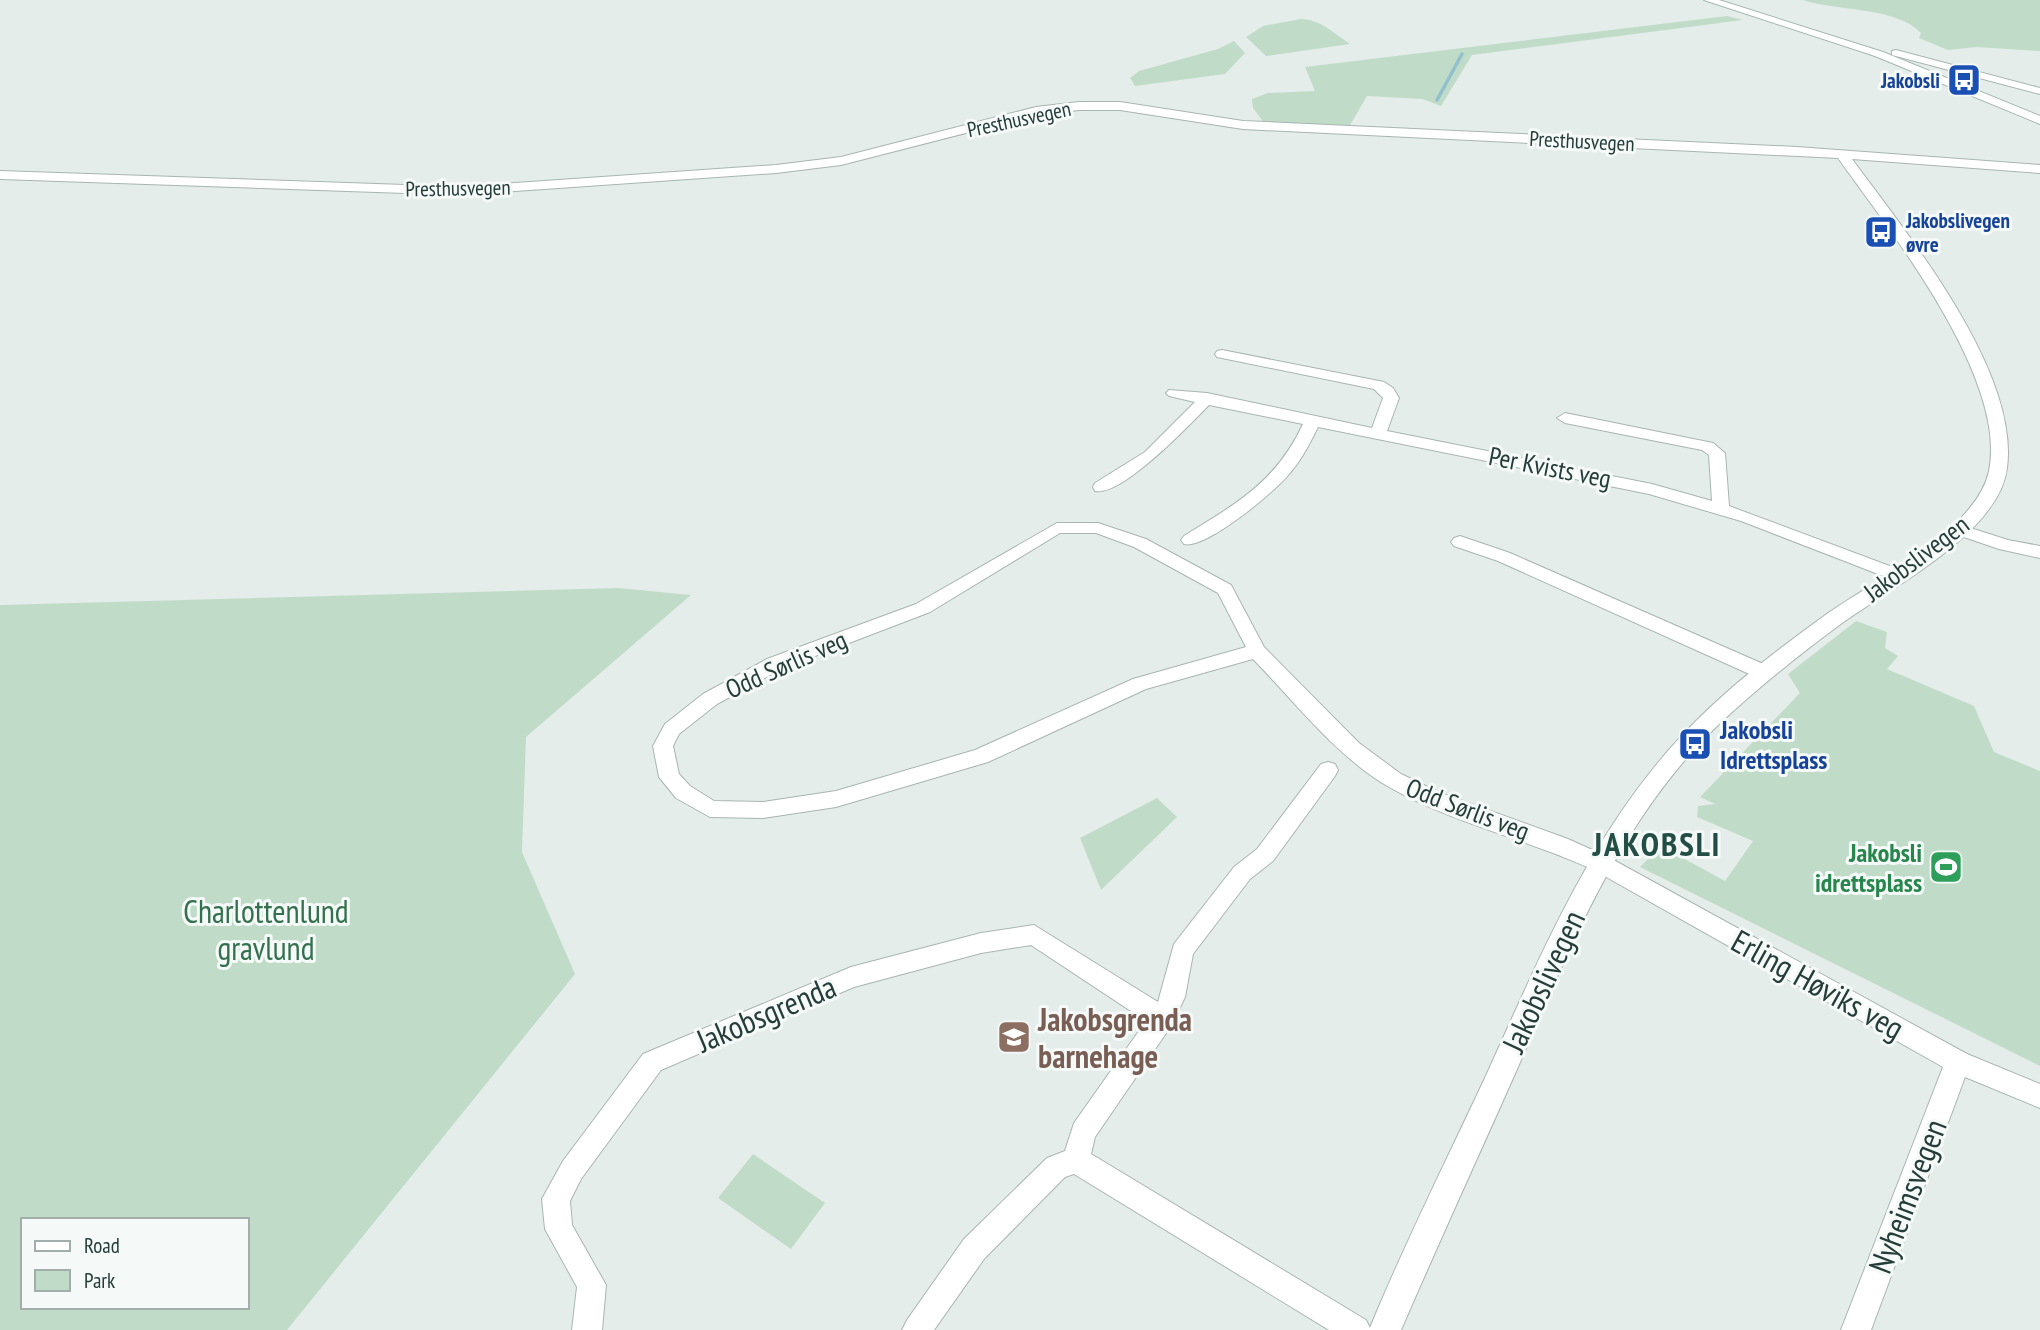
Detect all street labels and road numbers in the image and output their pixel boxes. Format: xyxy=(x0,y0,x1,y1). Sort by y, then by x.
street label: Presthusvegen xyxy=(965,95,1073,143)
street label: Presthusvegen xyxy=(1529,125,1635,157)
street label: Presthusvegen xyxy=(405,174,511,202)
street label: Per Kvists veg xyxy=(1486,439,1614,495)
street label: Jakobslivegen xyxy=(1856,508,1975,609)
street label: Odd Sørlis veg xyxy=(720,623,852,705)
street label: Odd Sørlis veg xyxy=(1402,770,1534,848)
street label: Jakobslivegen xyxy=(1491,903,1594,1060)
street label: Erling Høviks veg xyxy=(1724,919,1912,1049)
street label: Jakobsgrenda xyxy=(689,965,842,1062)
street label: Nyheimsvegen xyxy=(1858,1113,1956,1279)

